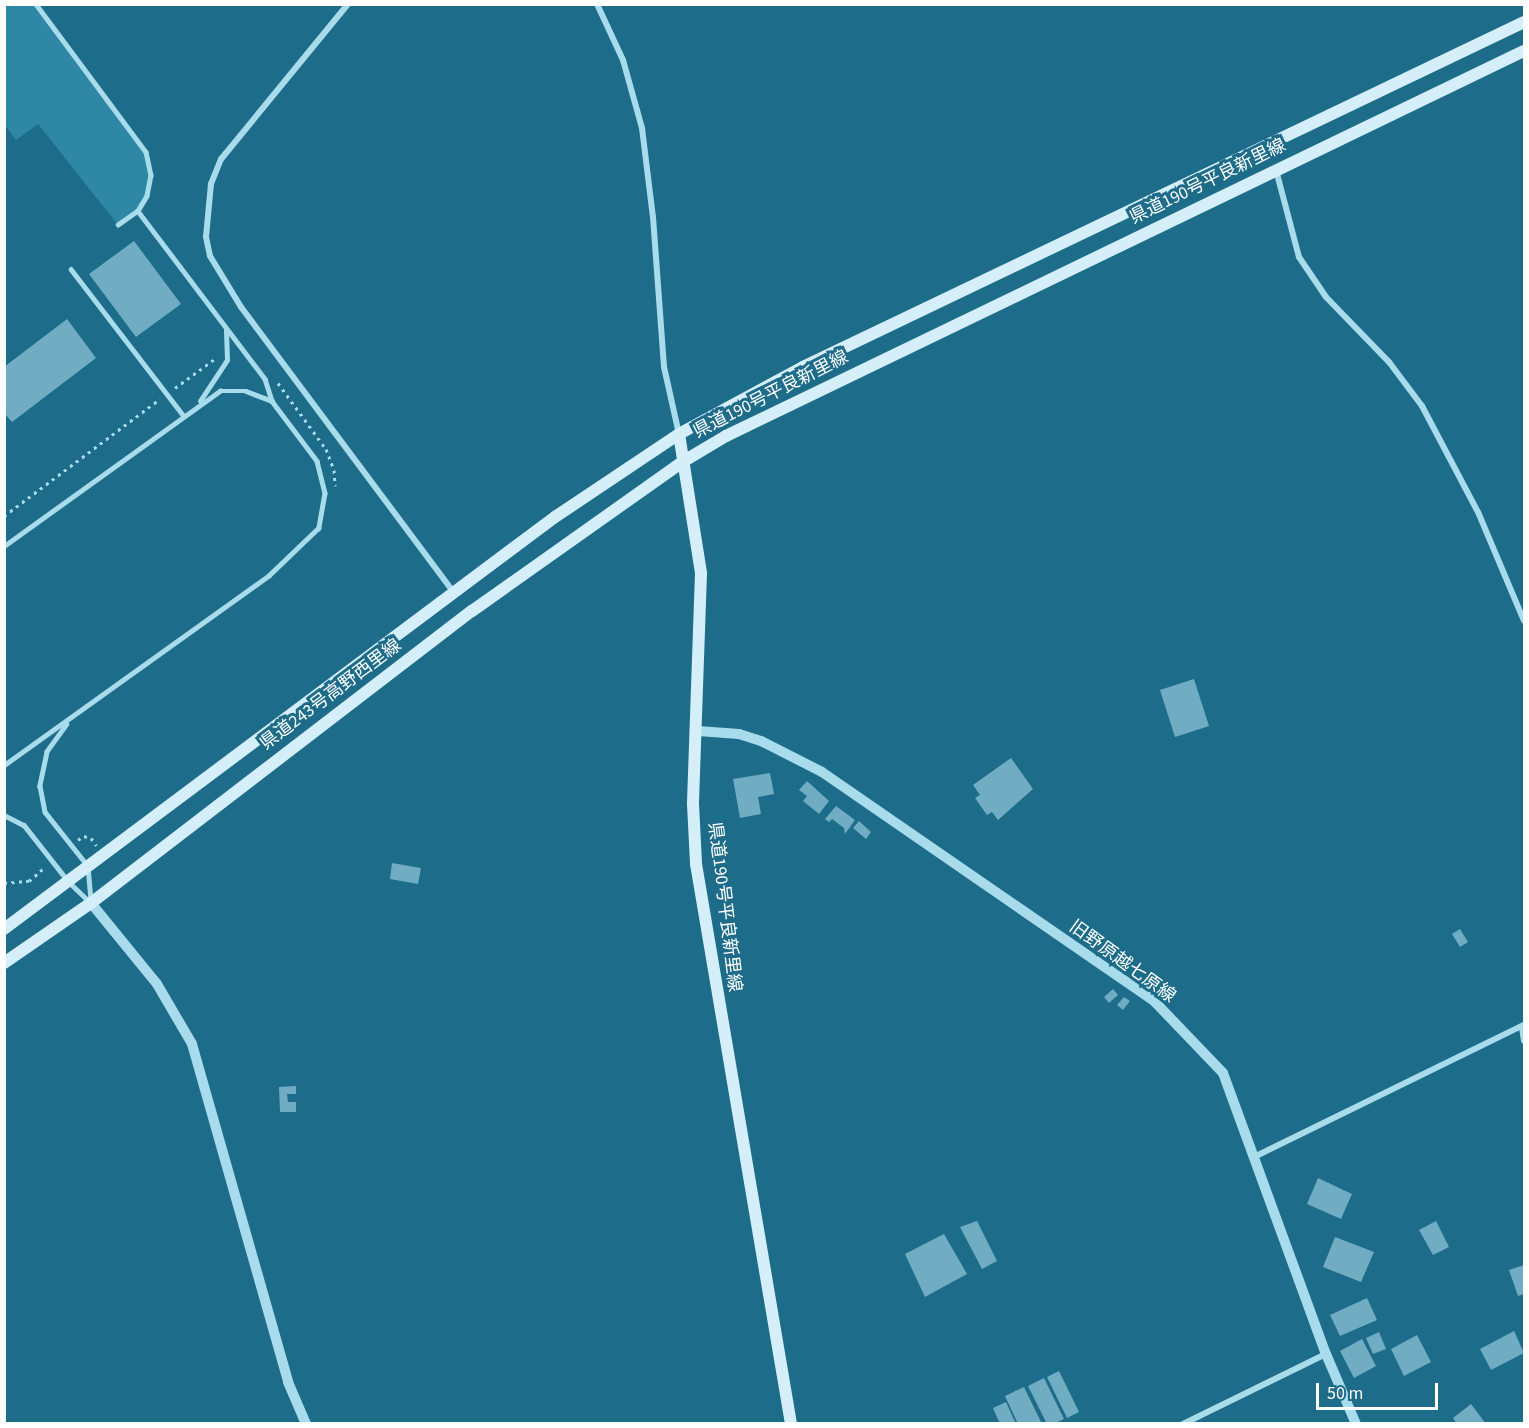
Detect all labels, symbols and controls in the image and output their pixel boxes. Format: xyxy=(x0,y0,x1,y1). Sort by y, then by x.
street label: 県道190号平良新里線 xyxy=(1126,135,1290,229)
street label: 県道190号平良新里線 xyxy=(690,347,852,443)
street label: 県道243号高野西里線 xyxy=(256,635,406,755)
street label: 県道190号平良新里線 xyxy=(703,821,745,993)
street label: 旧野原越七原線 xyxy=(1065,916,1179,1008)
scale bar xyxy=(1319,1371,1440,1409)
text: 50 m xyxy=(1327,1381,1363,1406)

